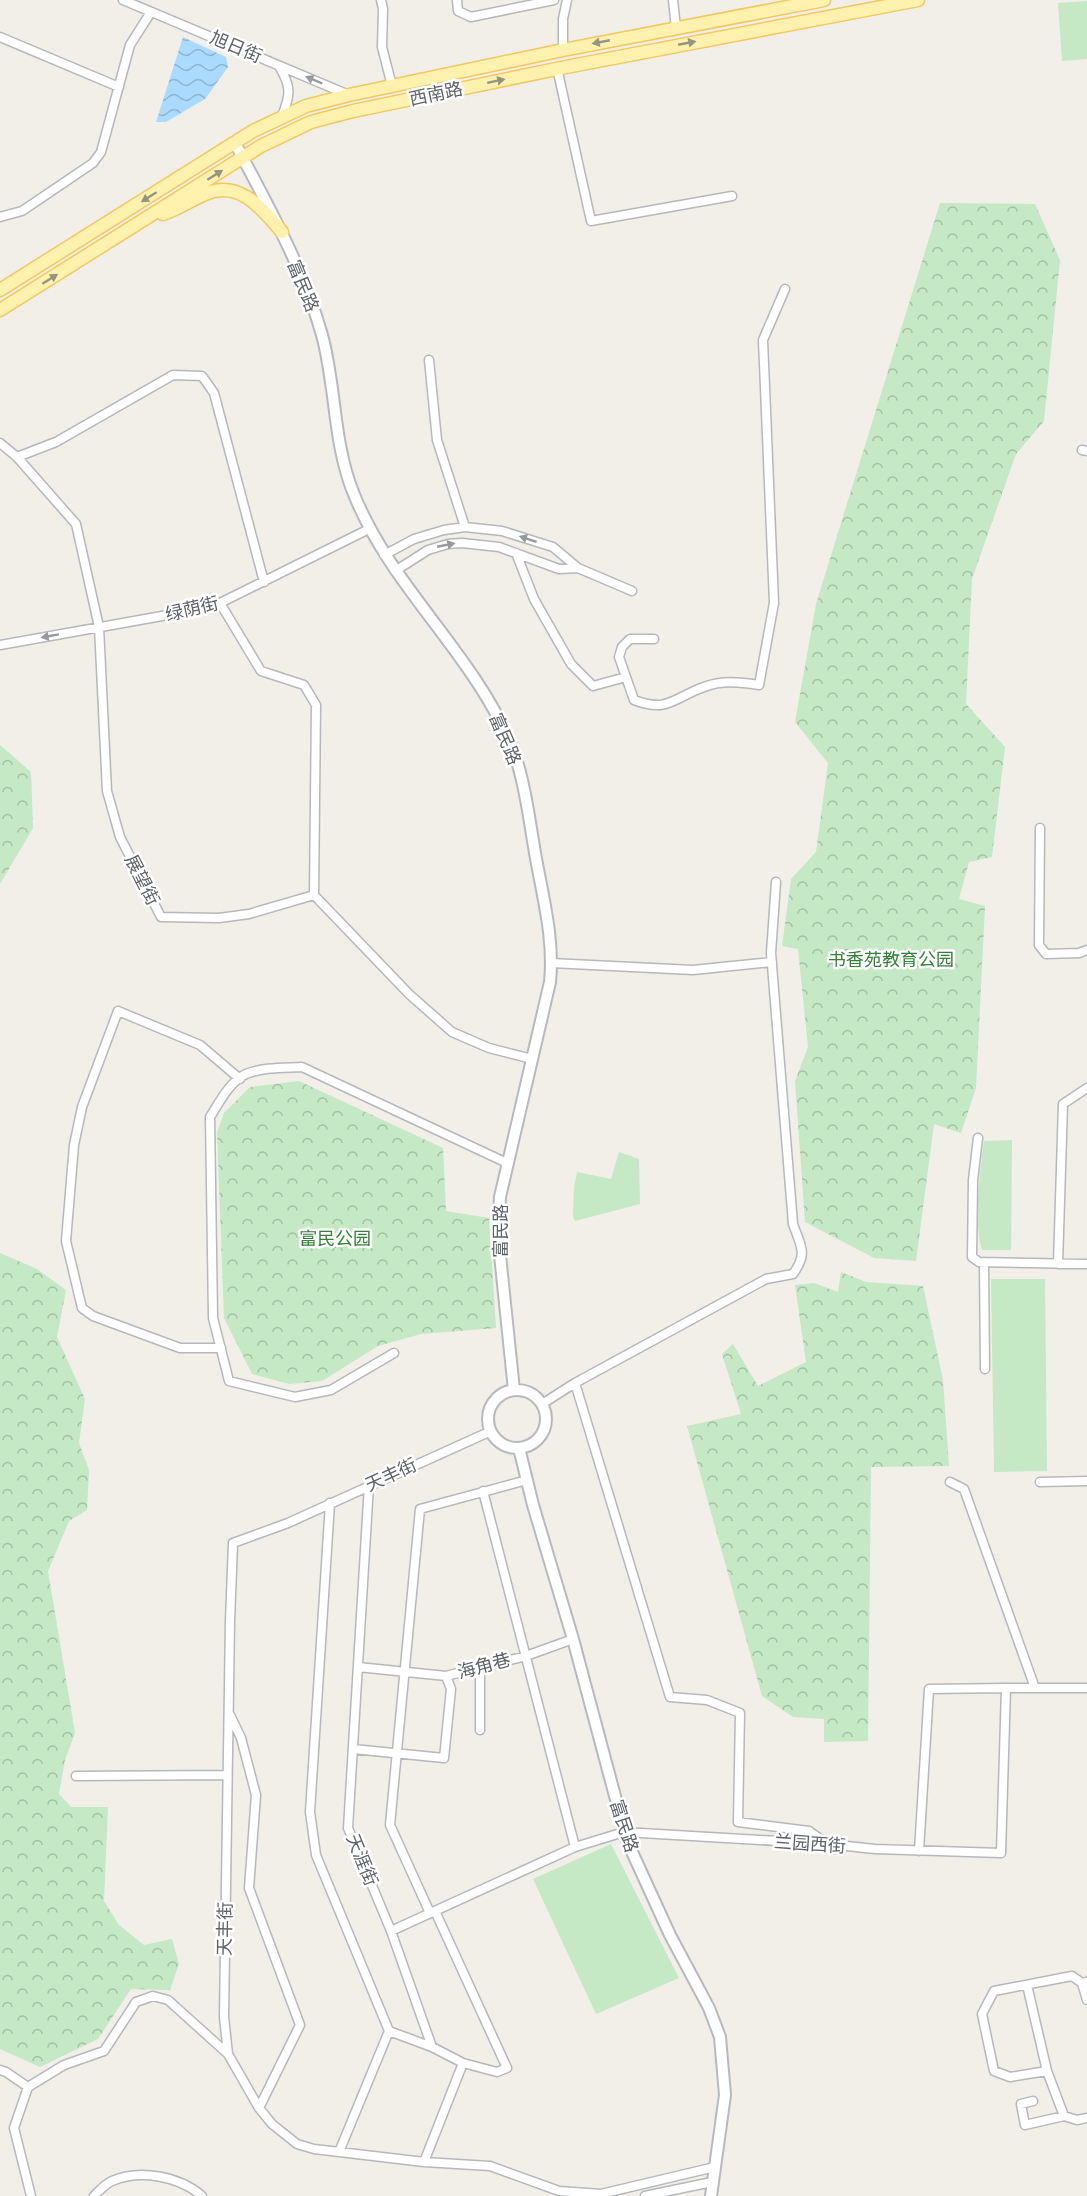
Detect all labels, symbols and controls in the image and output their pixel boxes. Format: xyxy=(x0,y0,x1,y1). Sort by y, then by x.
street label: 旭日街 xyxy=(207,26,265,67)
one-way arrow xyxy=(592,38,611,47)
one-way arrow xyxy=(678,38,697,47)
one-way arrow xyxy=(304,75,322,85)
one-way arrow xyxy=(487,76,506,85)
street label: 西南路 xyxy=(407,78,464,109)
one-way arrow xyxy=(207,170,223,181)
one-way arrow xyxy=(141,191,157,202)
street label: 富民路 xyxy=(284,257,323,315)
one-way arrow xyxy=(41,273,58,284)
one-way arrow xyxy=(519,534,537,544)
one-way arrow xyxy=(437,540,456,549)
street label: 绿荫街 xyxy=(163,592,221,625)
one-way arrow xyxy=(40,632,59,641)
street label: 富民路 xyxy=(485,710,526,768)
street label: 展望街 xyxy=(121,851,164,909)
park label: 书香苑教育公园 xyxy=(828,949,954,970)
street label: 富民路 xyxy=(490,1204,511,1258)
park label: 富民公园 xyxy=(299,1228,371,1249)
street label: 天丰街 xyxy=(362,1454,420,1495)
street label: 海角巷 xyxy=(455,1648,513,1683)
street label: 富民路 xyxy=(606,1797,643,1855)
street label: 天涯街 xyxy=(343,1831,382,1889)
street label: 兰园西街 xyxy=(773,1831,847,1856)
street label: 天丰街 xyxy=(214,1902,235,1956)

